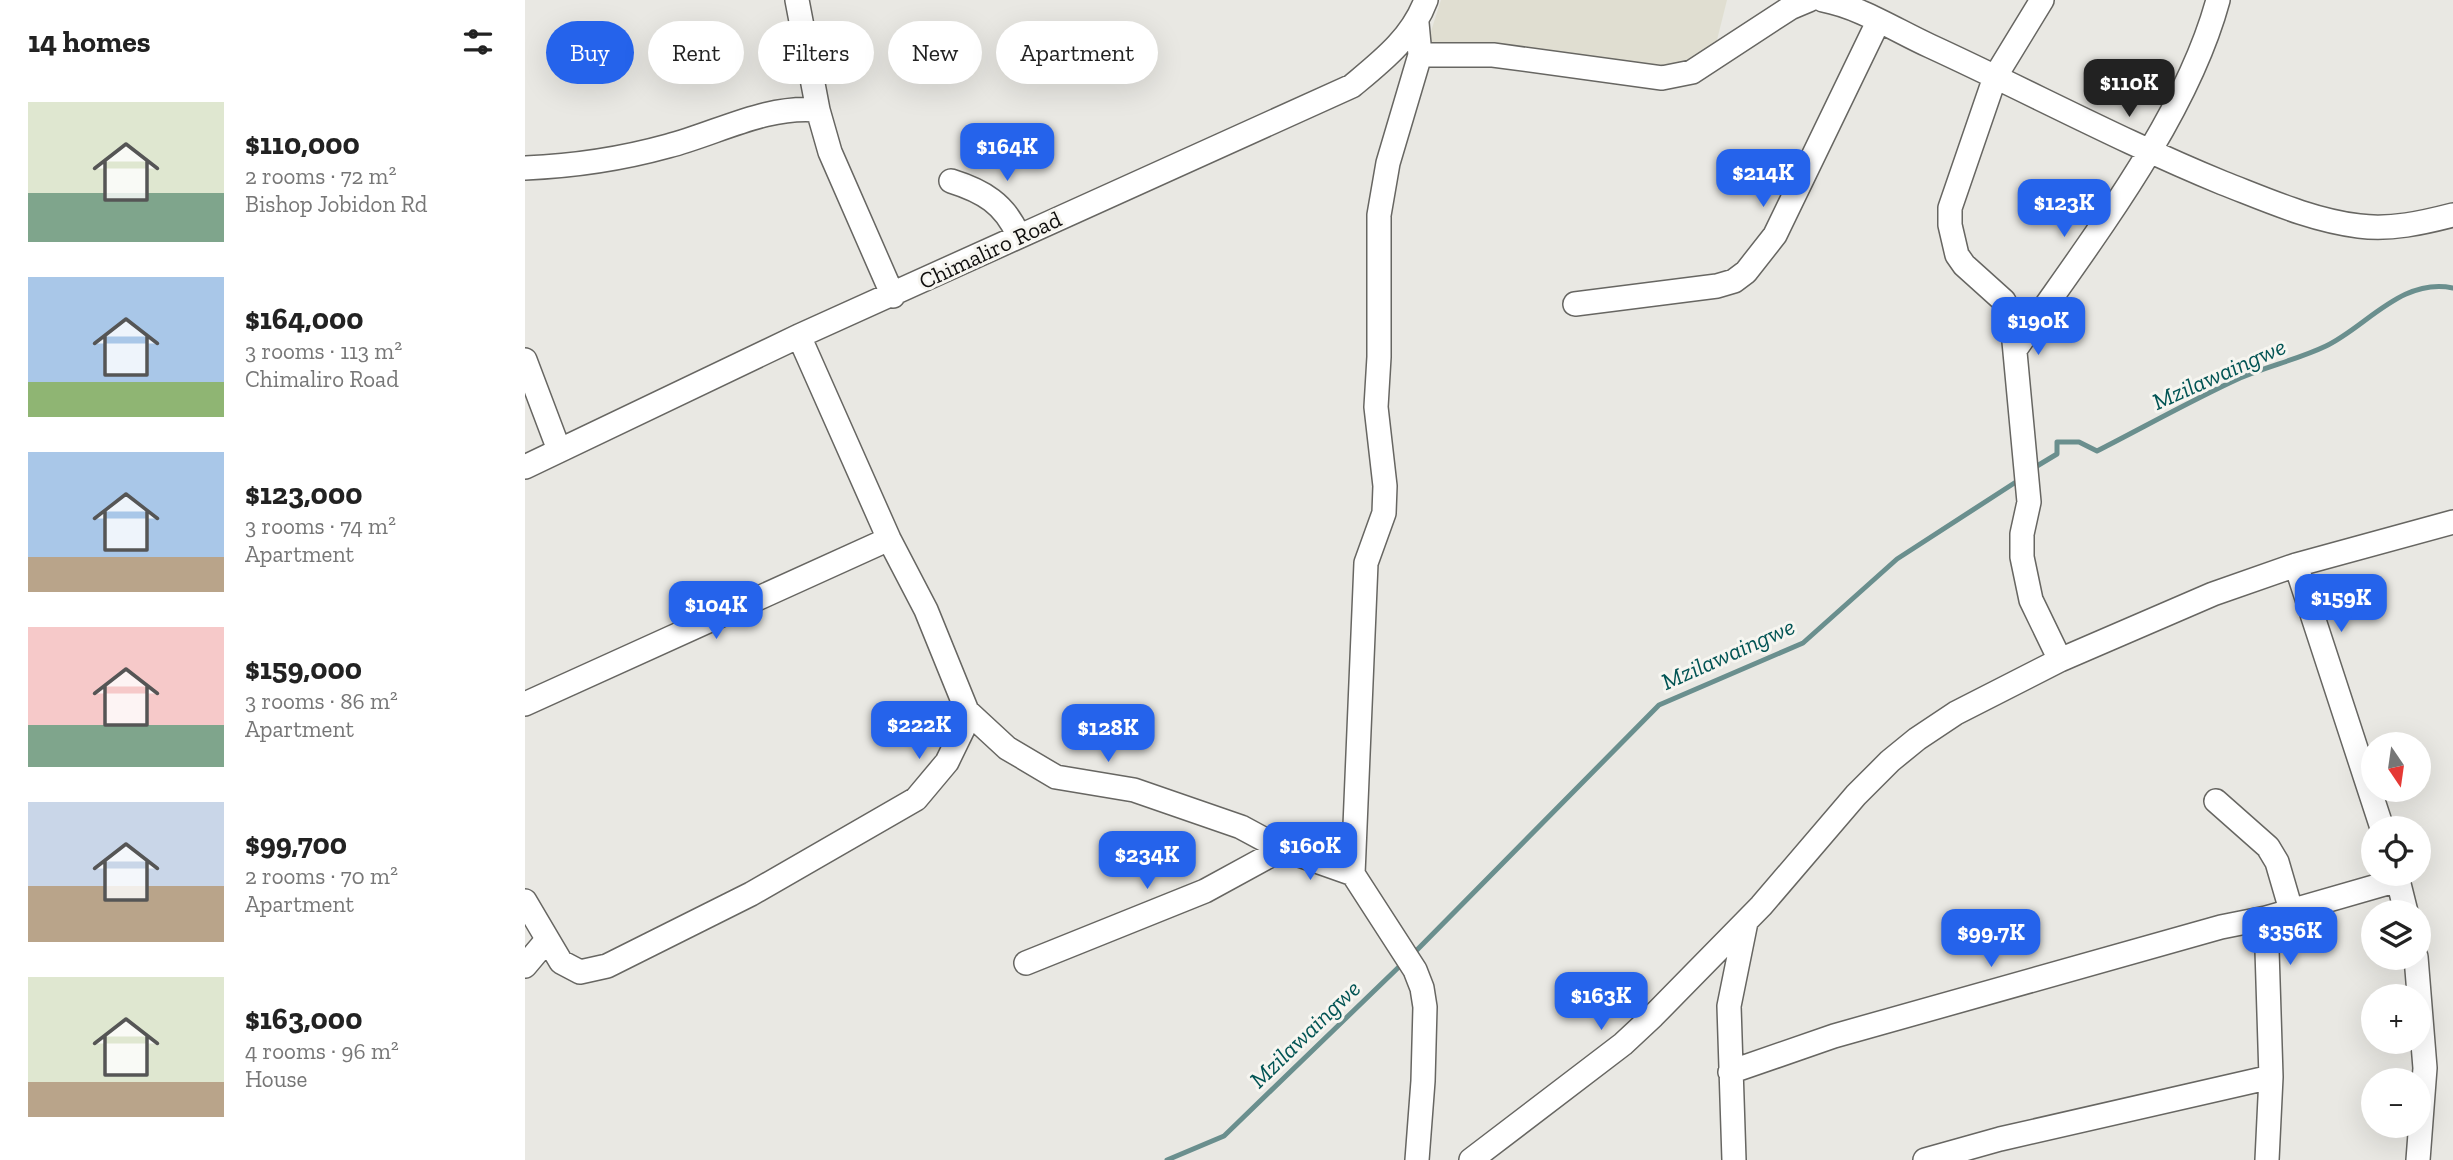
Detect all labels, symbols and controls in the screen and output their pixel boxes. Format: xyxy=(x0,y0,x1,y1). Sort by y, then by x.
chip: Buy xyxy=(546,21,634,84)
chip: Rent xyxy=(648,21,744,84)
chip: Filters xyxy=(758,21,874,84)
chip: New xyxy=(888,21,982,84)
chip: Apartment xyxy=(996,21,1158,84)
icon: filters xyxy=(459,23,497,61)
text: 14 homes xyxy=(28,24,151,60)
pin: $110K xyxy=(2080,60,2178,119)
text: $110K xyxy=(2100,68,2158,96)
pin: $164K xyxy=(958,124,1056,183)
text: $110,000 xyxy=(245,126,360,162)
icon: home xyxy=(84,130,168,214)
text: $164K xyxy=(976,132,1038,160)
pin: $214K xyxy=(1714,150,1812,209)
text: $214K xyxy=(1732,158,1794,186)
text: 2 rooms · 72 m² xyxy=(245,162,396,190)
pin: $123K xyxy=(2015,180,2113,239)
text: $123K xyxy=(2034,188,2094,216)
text: Bishop Jobidon Rd xyxy=(245,190,427,218)
street label: Chimaliro Road xyxy=(914,205,1066,295)
pin: $190K xyxy=(1989,298,2087,357)
text: $164,000 xyxy=(245,301,364,337)
icon: home xyxy=(84,305,168,389)
text: $190K xyxy=(2007,306,2069,334)
water label: Mzilawaingwe xyxy=(2148,331,2290,416)
text: 3 rooms · 113 m² xyxy=(245,337,402,365)
text: Chimaliro Road xyxy=(245,365,399,393)
text: $123,000 xyxy=(245,476,362,512)
icon: home xyxy=(84,480,168,564)
text: 3 rooms · 74 m² xyxy=(245,512,396,540)
text: Apartment xyxy=(245,540,354,568)
pin: $159K xyxy=(2292,574,2390,634)
pin: $104K xyxy=(667,582,765,641)
text: $159K xyxy=(2311,583,2371,611)
text: $104K xyxy=(685,590,747,618)
water label: Mzilawaingwe xyxy=(1657,611,1799,696)
text: $159,000 xyxy=(245,651,362,687)
icon: home xyxy=(84,655,168,739)
text: 3 rooms · 86 m² xyxy=(245,687,398,715)
pin: $222K xyxy=(870,702,968,761)
pin: $128K xyxy=(1059,704,1157,764)
text: $222K xyxy=(887,710,951,738)
text: $128K xyxy=(1078,713,1138,741)
text: Apartment xyxy=(245,715,354,743)
north arrow xyxy=(2361,732,2431,802)
map controls xyxy=(2361,732,2431,1138)
button: locate xyxy=(2361,816,2431,886)
pin: $160K xyxy=(1261,822,1359,882)
text: $99,700 xyxy=(245,826,347,862)
icon: home xyxy=(84,830,168,914)
text: $160K xyxy=(1279,831,1341,859)
pin: $234K xyxy=(1098,832,1196,891)
text: $234K xyxy=(1115,840,1179,868)
text: 2 rooms · 70 m² xyxy=(245,862,398,890)
text: Apartment xyxy=(245,890,354,918)
button: layers xyxy=(2361,900,2431,970)
pin: $356K xyxy=(2241,908,2339,967)
pin: $99.7K xyxy=(1934,909,2048,969)
text: $356K xyxy=(2258,916,2322,944)
text: $99.7K xyxy=(1957,918,2025,946)
pin: $163K xyxy=(1552,972,1650,1032)
water label: Mzilawaingwe xyxy=(1243,974,1366,1094)
text: $163K xyxy=(1571,981,1631,1009)
button: + xyxy=(2361,984,2431,1054)
text: $163,000 xyxy=(245,1001,362,1037)
icon: home xyxy=(84,1005,168,1089)
text: 4 rooms · 96 m² xyxy=(245,1037,399,1065)
text: House xyxy=(245,1065,307,1093)
button: − xyxy=(2361,1068,2431,1138)

